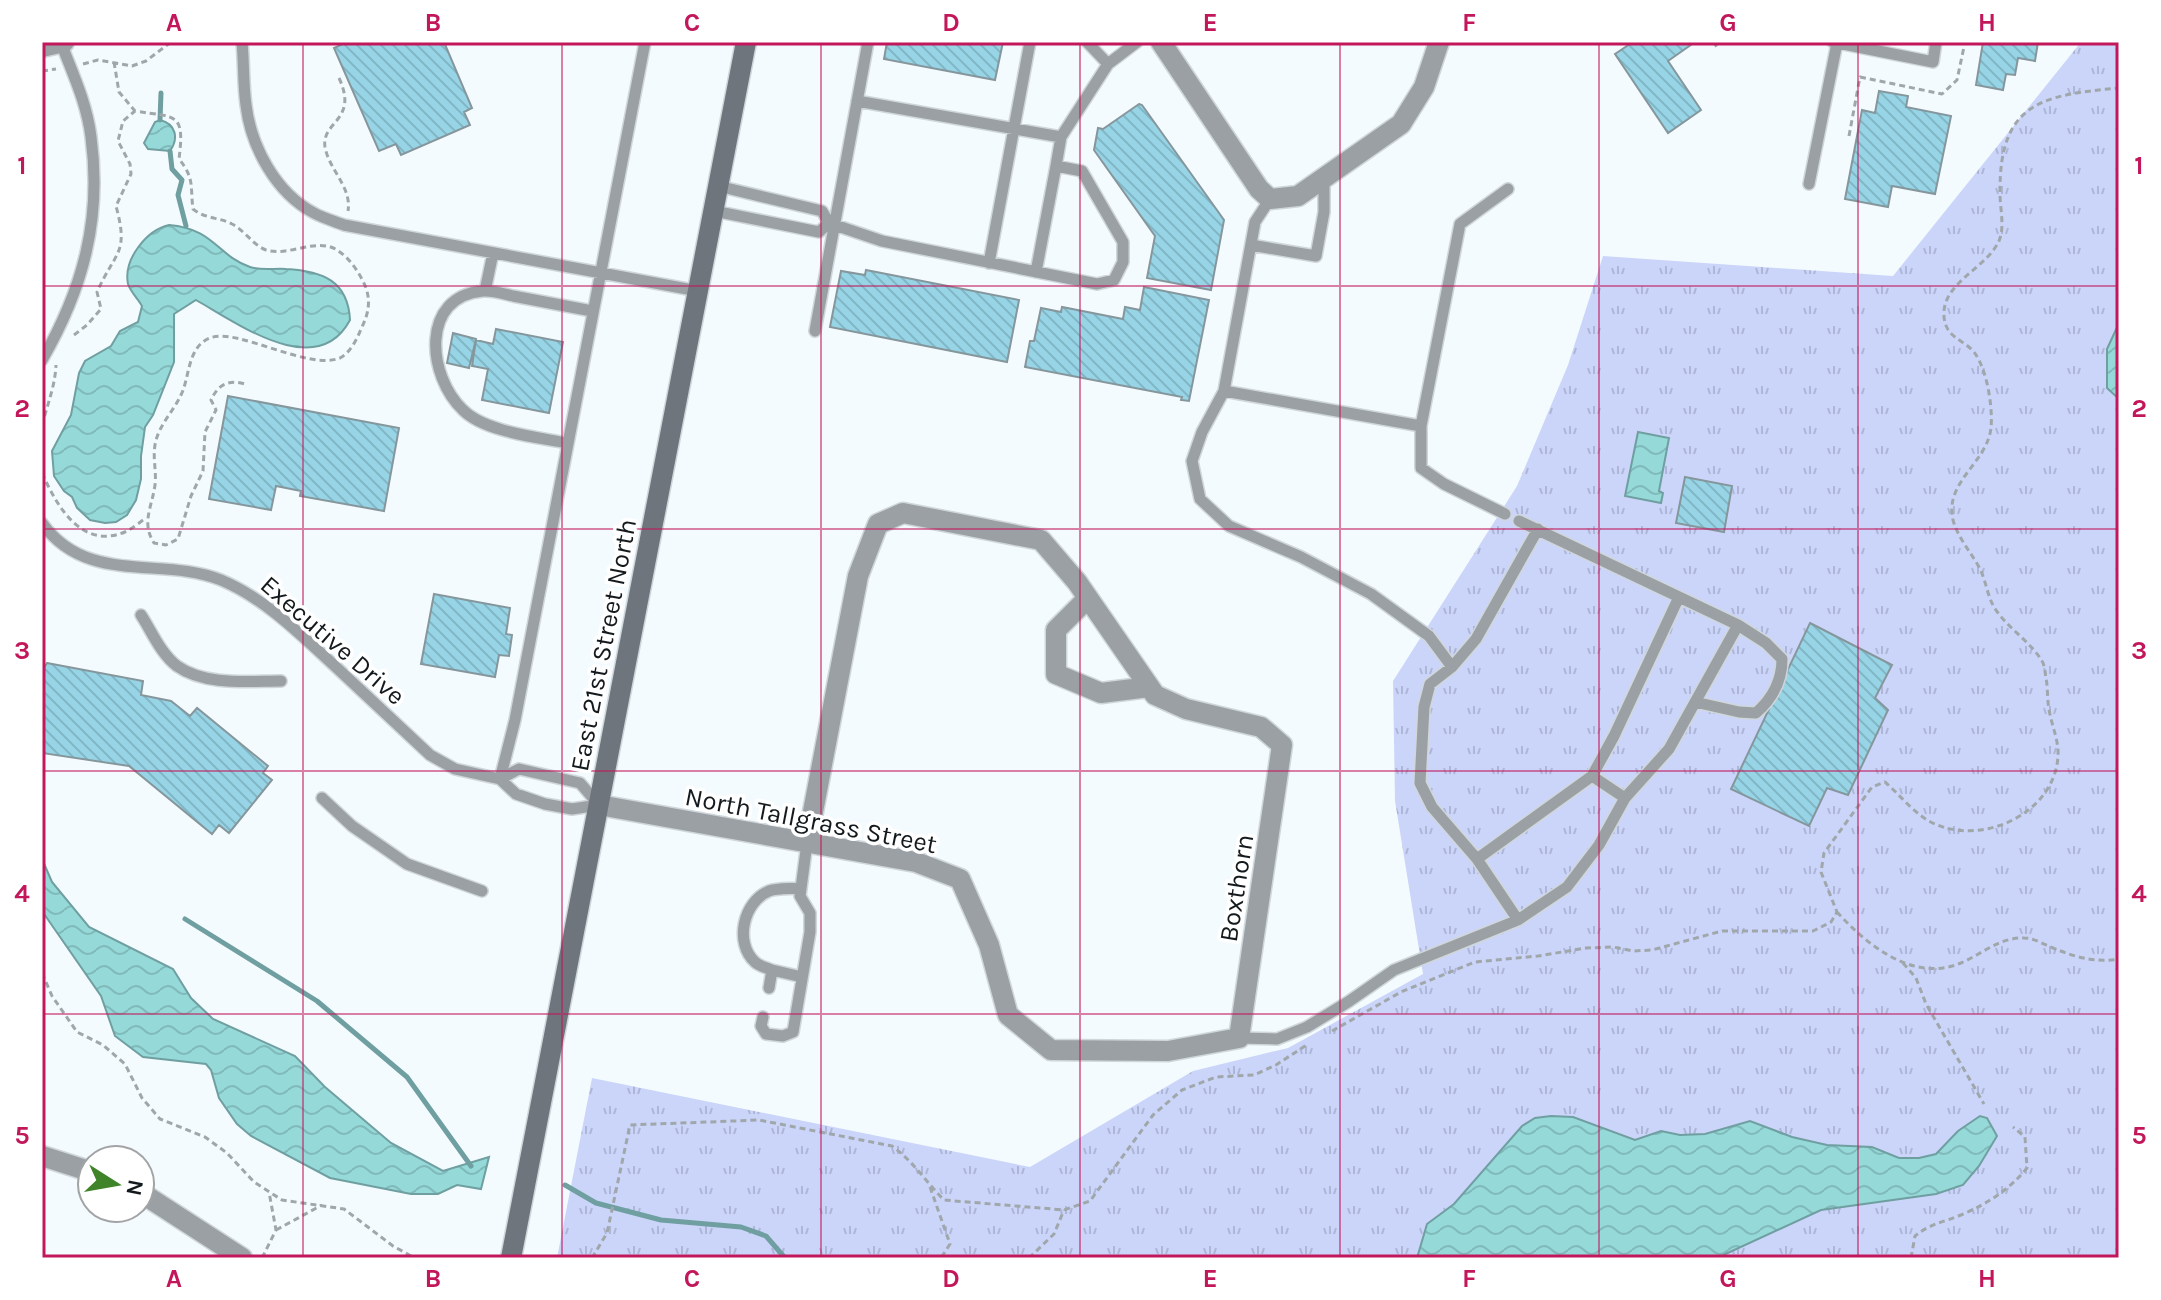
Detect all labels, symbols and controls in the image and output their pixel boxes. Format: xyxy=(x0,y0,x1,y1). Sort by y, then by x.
text: A xyxy=(166,7,182,38)
text: B xyxy=(425,7,441,38)
text: C xyxy=(684,7,700,38)
text: D xyxy=(942,7,960,38)
text: E xyxy=(1202,7,1218,38)
text: F xyxy=(1462,7,1476,38)
text: G xyxy=(1719,7,1737,38)
text: H xyxy=(1978,7,1996,38)
text: 1 xyxy=(17,150,27,181)
text: 1 xyxy=(2134,150,2144,181)
text: 2 xyxy=(14,393,30,424)
text: 2 xyxy=(2131,393,2147,424)
street label: East 21st Street North xyxy=(564,516,643,774)
street label: Executive Drive xyxy=(254,569,411,712)
text: 3 xyxy=(14,635,30,666)
text: 3 xyxy=(2131,635,2147,666)
street label: North Tallgrass Street xyxy=(682,781,940,860)
street label: Boxthorn xyxy=(1213,832,1260,944)
text: 4 xyxy=(14,878,30,909)
text: 4 xyxy=(2131,878,2147,909)
text: 5 xyxy=(14,1120,30,1151)
text: 5 xyxy=(2131,1120,2147,1151)
north arrow xyxy=(76,1144,156,1224)
text: N xyxy=(120,1177,149,1198)
text: A xyxy=(166,1263,182,1294)
text: B xyxy=(425,1263,441,1294)
text: C xyxy=(684,1263,700,1294)
text: D xyxy=(942,1263,960,1294)
text: E xyxy=(1202,1263,1218,1294)
text: F xyxy=(1462,1263,1476,1294)
text: G xyxy=(1719,1263,1737,1294)
text: H xyxy=(1978,1263,1996,1294)

